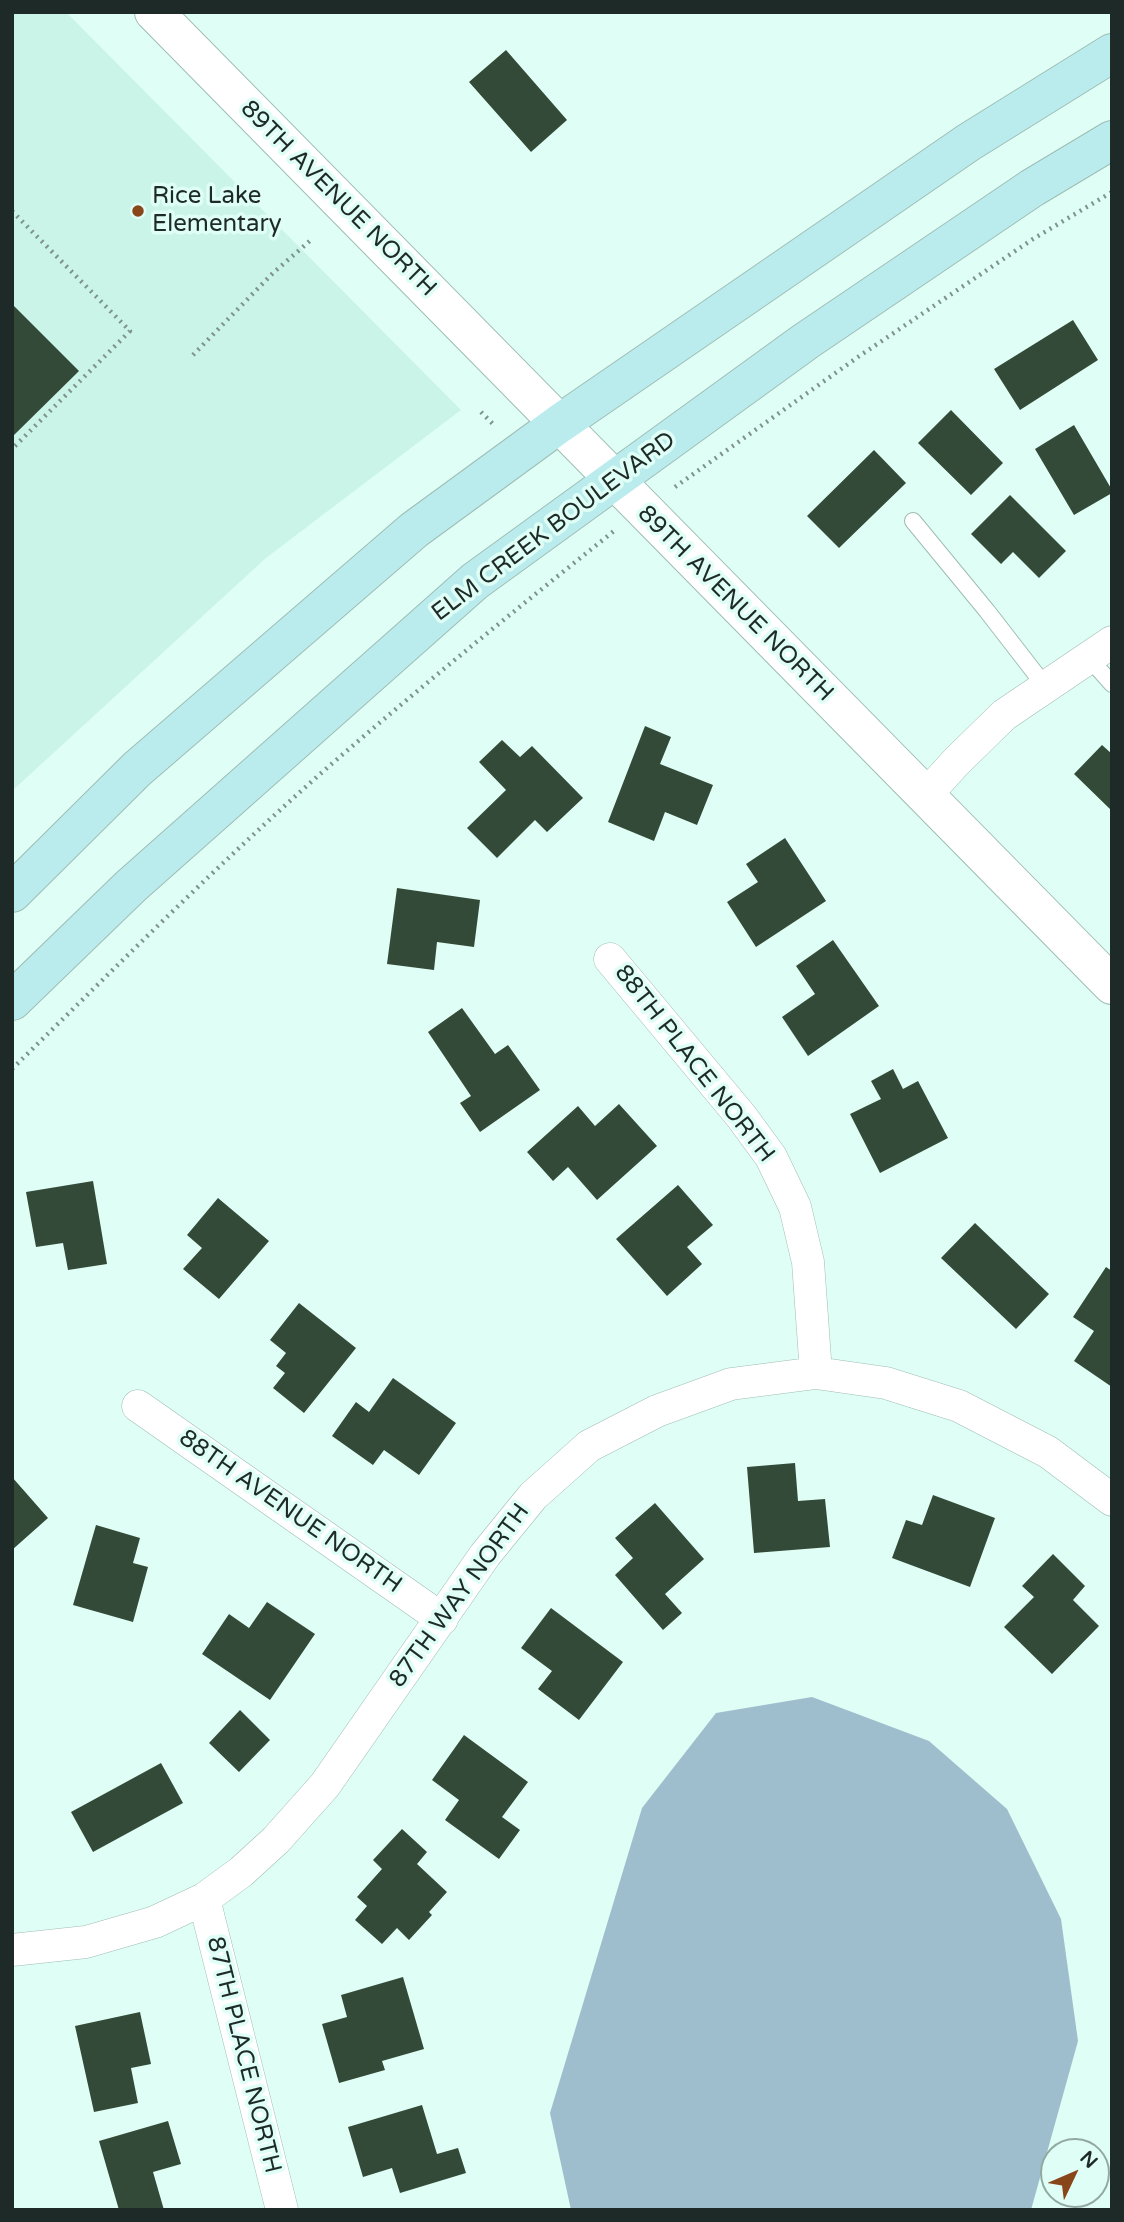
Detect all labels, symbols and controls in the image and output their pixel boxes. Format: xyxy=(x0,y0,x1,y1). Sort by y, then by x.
street label: 89TH AVENUE NORTH xyxy=(234,95,442,303)
place label: Rice Lake Elementary xyxy=(152,183,282,239)
marker: Rice Lake Elementary xyxy=(130,203,146,219)
street label: ELM CREEK BOULEVARD xyxy=(427,426,681,628)
street label: 89TH AVENUE NORTH xyxy=(631,500,839,708)
street label: 88TH PLACE NORTH xyxy=(608,959,780,1169)
street label: 88TH AVENUE NORTH xyxy=(173,1424,407,1600)
street label: 87TH WAY NORTH xyxy=(384,1499,536,1693)
street label: 87TH PLACE NORTH xyxy=(200,1934,286,2176)
north arrow xyxy=(1040,2138,1110,2208)
text: N xyxy=(1075,2147,1102,2173)

